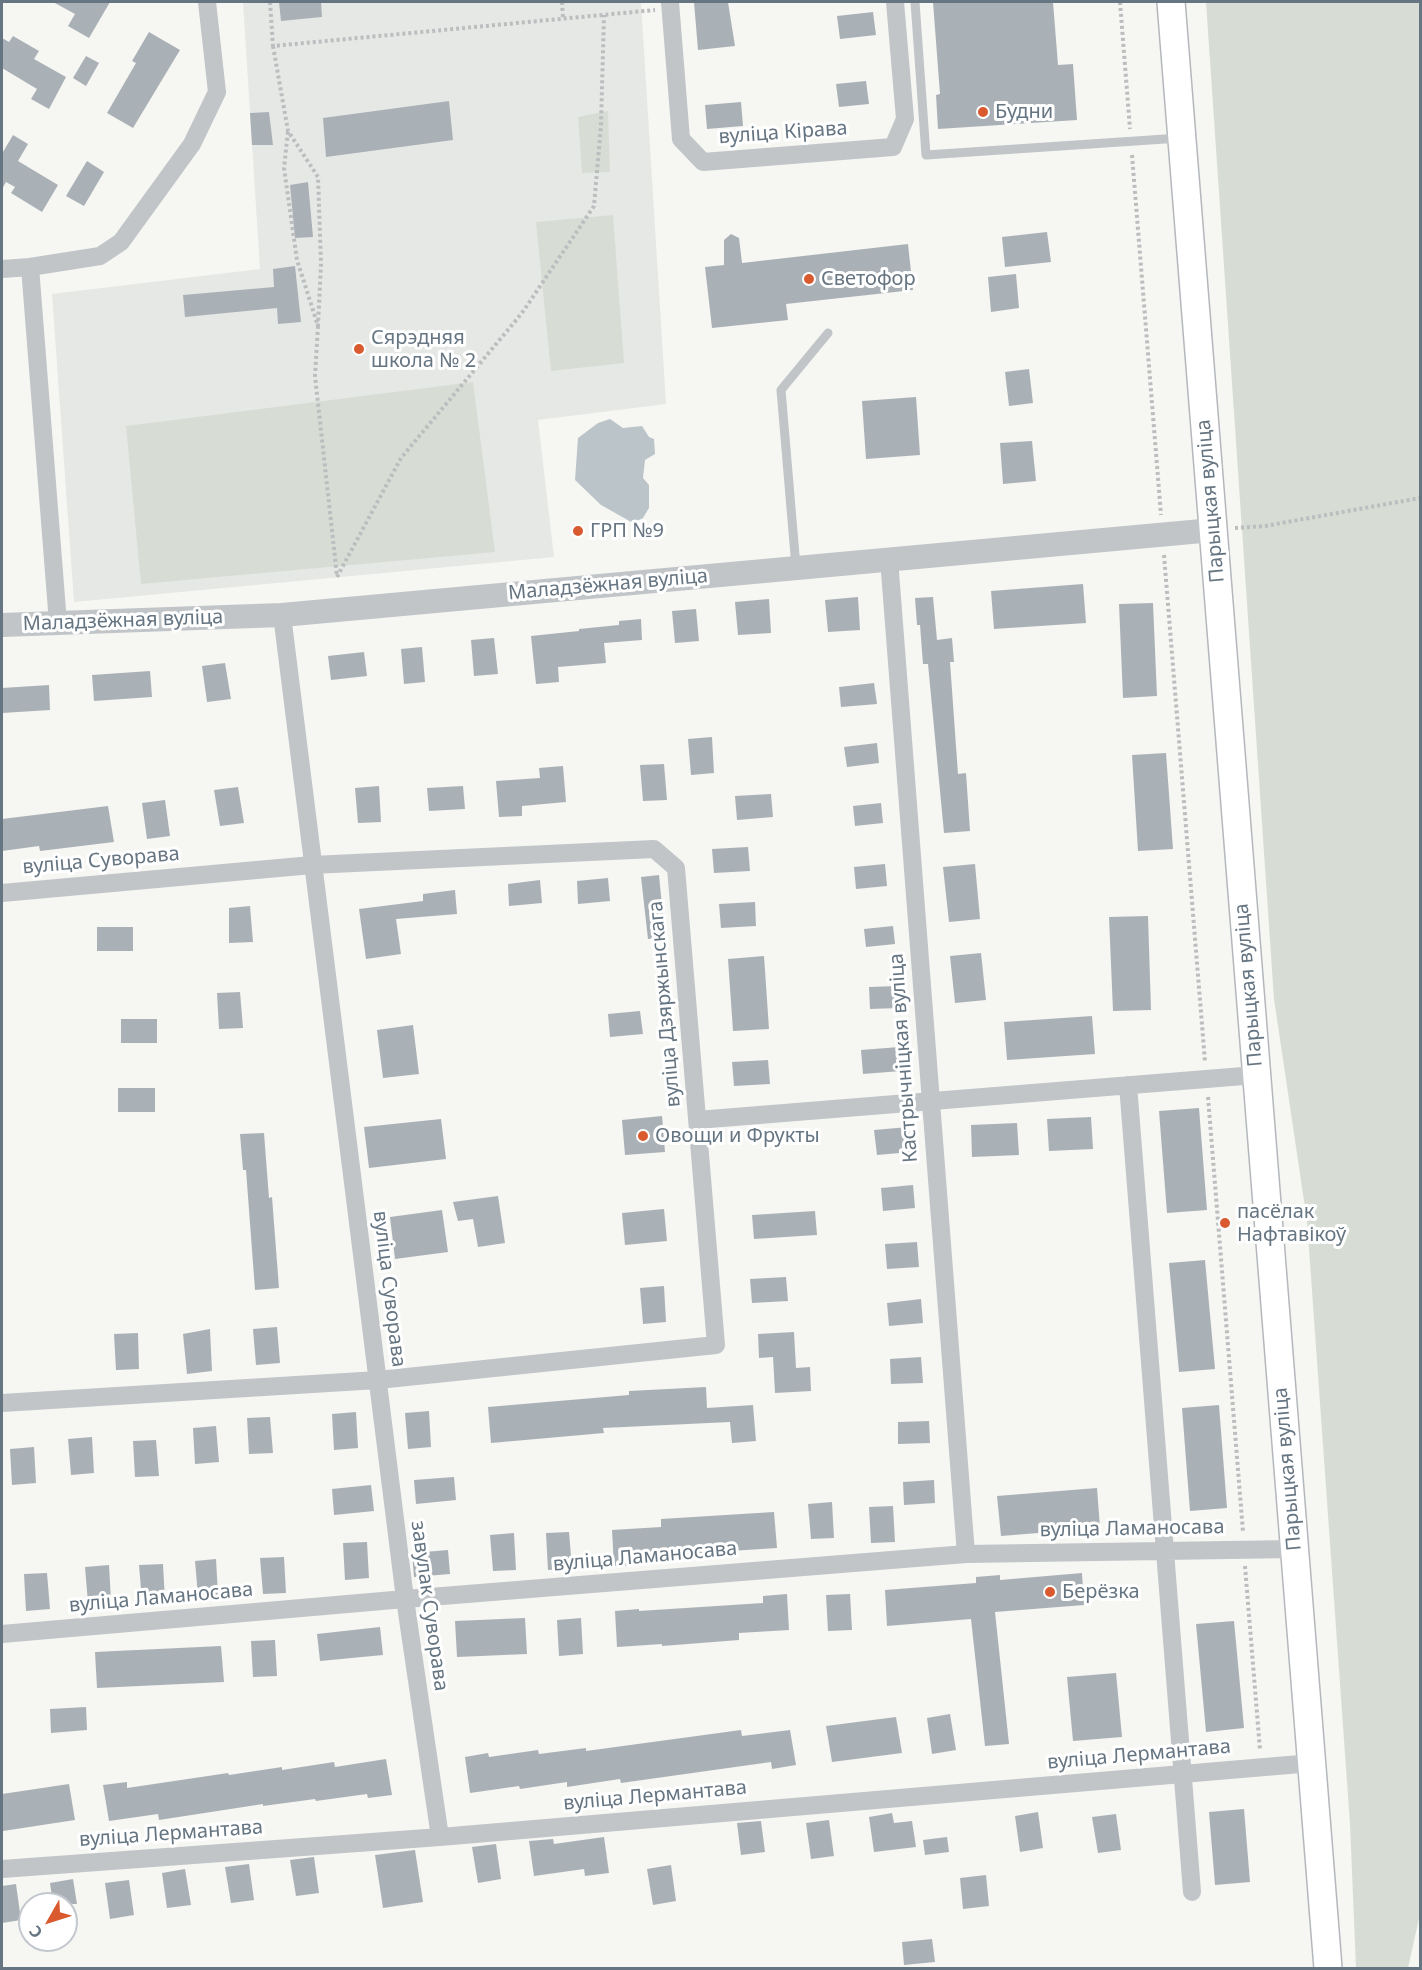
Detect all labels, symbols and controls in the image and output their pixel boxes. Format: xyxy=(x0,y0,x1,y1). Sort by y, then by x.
place label: Будни xyxy=(995,100,1053,124)
marker: Будни xyxy=(976,105,990,119)
street label: вуліца Кірава xyxy=(718,117,848,149)
place label: Светофор xyxy=(821,267,916,291)
marker: Светофор xyxy=(802,272,816,286)
place label: Сярэдняя школа № 2 xyxy=(371,326,476,373)
marker: Сярэдняя школа № 2 xyxy=(352,342,366,356)
street label: Парыцкая вуліца xyxy=(1192,418,1230,584)
place label: ГРП №9 xyxy=(590,519,664,543)
marker: ГРП №9 xyxy=(571,524,585,538)
street label: Маладзёжная вуліца xyxy=(507,564,709,606)
street label: Маладзёжная вуліца xyxy=(22,606,224,636)
street label: вуліца Суворава xyxy=(21,842,181,880)
street label: вуліца Дзяржынскага xyxy=(644,900,686,1108)
street label: Парыцкая вуліца xyxy=(1230,902,1268,1068)
street label: Кастрычніцкая вуліца xyxy=(885,952,923,1164)
place label: Овощи и Фрукты xyxy=(655,1124,820,1148)
marker: Овощи и Фрукты xyxy=(636,1129,650,1143)
place label: пасёлак Нафтавікоў xyxy=(1237,1200,1346,1247)
street label: вуліца Суворава xyxy=(367,1209,411,1369)
marker: пасёлак Нафтавікоў xyxy=(1218,1216,1232,1230)
street label: Парыцкая вуліца xyxy=(1269,1386,1307,1552)
street label: вуліца Ламаносава xyxy=(1039,1515,1225,1543)
street label: завулак Суворава xyxy=(405,1519,453,1693)
street label: вуліца Ламаносава xyxy=(552,1537,738,1577)
street label: вуліца Ламаносава xyxy=(68,1578,254,1618)
place label: Берёзка xyxy=(1062,1580,1140,1604)
marker: Берёзка xyxy=(1043,1585,1057,1599)
street label: вуліца Лермантава xyxy=(1046,1735,1232,1775)
street label: вуліца Лермантава xyxy=(562,1776,748,1816)
street label: вуліца Лермантава xyxy=(78,1816,264,1852)
north arrow xyxy=(18,1892,78,1952)
text: С xyxy=(24,1921,47,1943)

